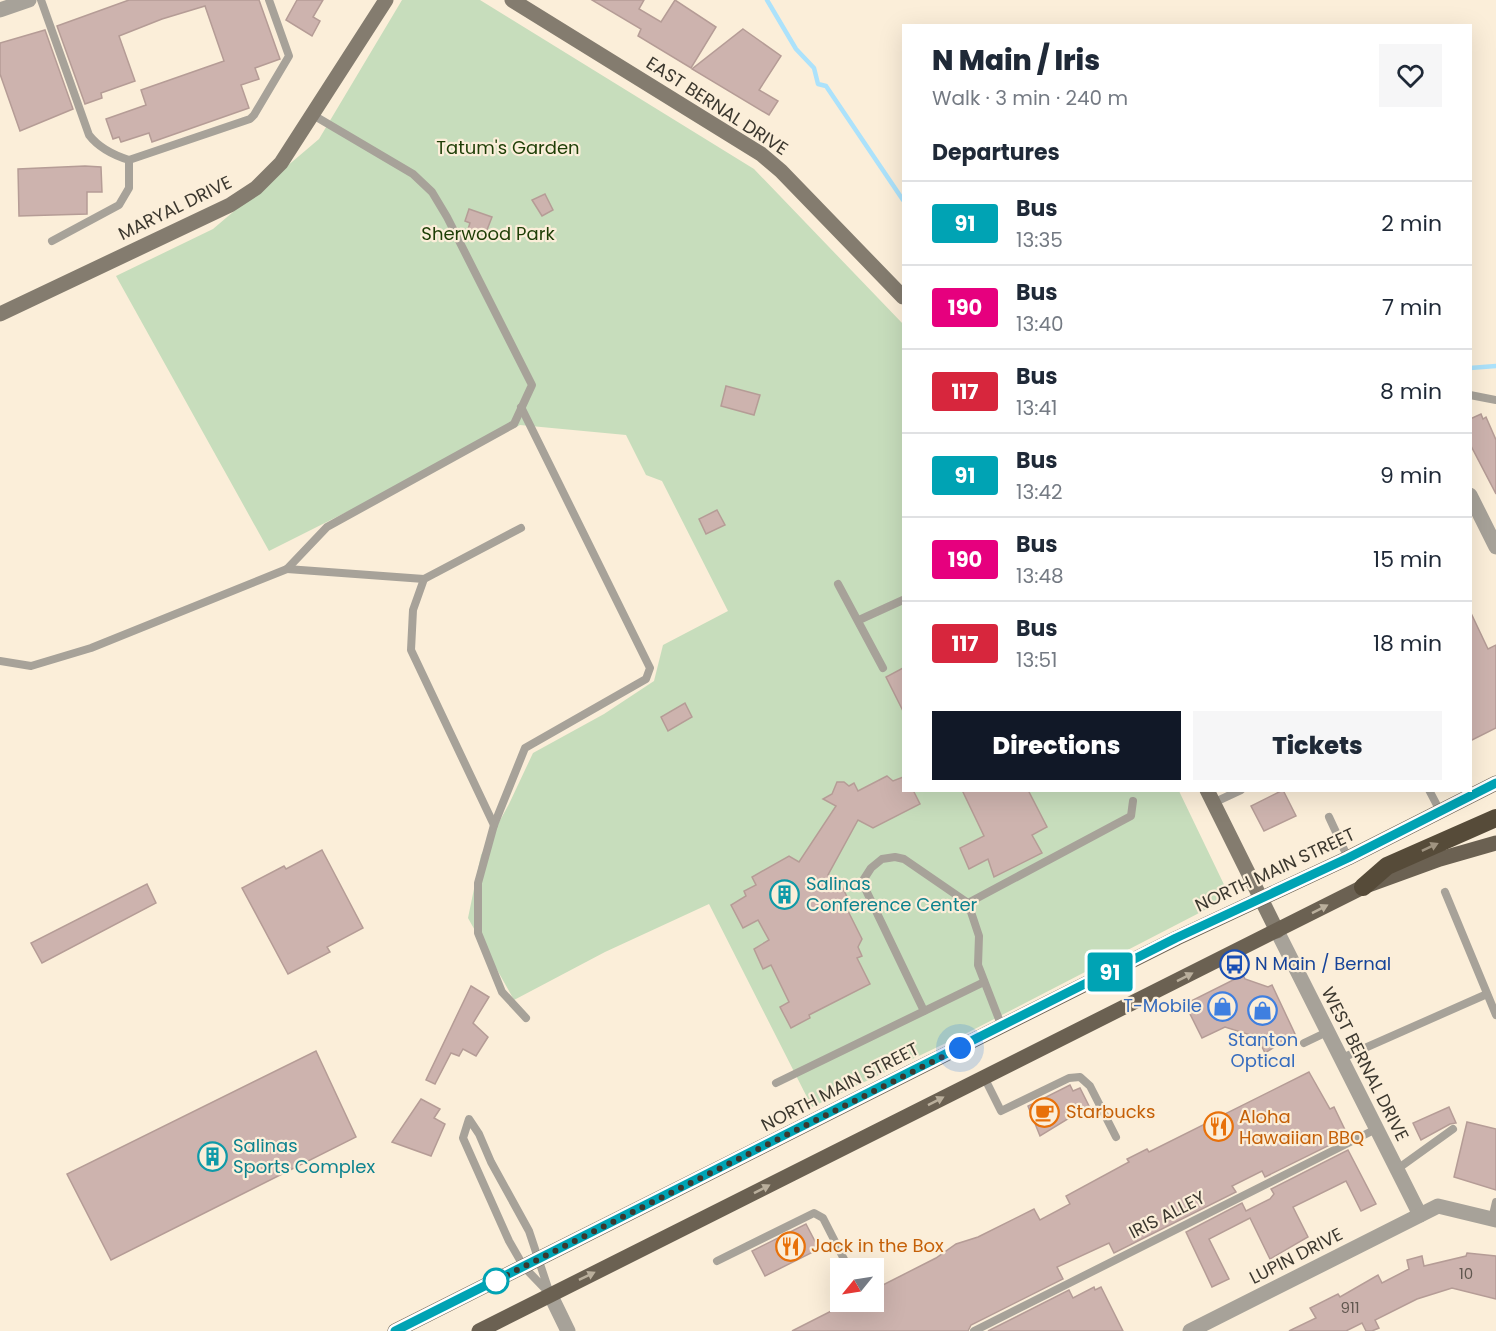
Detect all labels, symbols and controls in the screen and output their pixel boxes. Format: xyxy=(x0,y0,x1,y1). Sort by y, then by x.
text: N Main / Iris xyxy=(932,41,1100,80)
button: heart xyxy=(1379,44,1442,107)
street label: EAST BERNAL DRIVE xyxy=(641,50,793,161)
text: Walk · 3 min · 240 m xyxy=(932,84,1128,112)
park label: Tatum's Garden xyxy=(436,135,580,160)
text: Departures xyxy=(932,137,1060,168)
street label: MARYAL DRIVE xyxy=(114,169,236,246)
text: Bus xyxy=(1016,193,1058,224)
text: 2 min xyxy=(1381,208,1442,239)
text: 91 xyxy=(955,209,975,238)
park label: Sherwood Park xyxy=(421,221,555,246)
text: 13:35 xyxy=(1016,226,1063,254)
text: Bus xyxy=(1016,277,1058,308)
text: 7 min xyxy=(1382,292,1442,323)
text: 190 xyxy=(948,293,982,322)
text: 13:40 xyxy=(1016,310,1064,338)
text: Bus xyxy=(1016,361,1058,392)
text: 8 min xyxy=(1380,376,1442,407)
text: 117 xyxy=(951,377,979,406)
text: 13:41 xyxy=(1016,394,1057,422)
text: Bus xyxy=(1016,445,1058,476)
text: 9 min xyxy=(1380,460,1442,491)
text: 91 xyxy=(955,461,975,490)
text: 13:42 xyxy=(1016,478,1063,506)
text: Bus xyxy=(1016,529,1058,560)
text: 15 min xyxy=(1373,544,1442,575)
text: 190 xyxy=(948,545,982,574)
text: 13:48 xyxy=(1016,562,1064,590)
text: Bus xyxy=(1016,613,1058,644)
text: 18 min xyxy=(1373,628,1442,659)
text: 117 xyxy=(951,629,979,658)
text: 13:51 xyxy=(1016,646,1057,674)
button: Directions xyxy=(932,711,1181,780)
button: Tickets xyxy=(1193,711,1442,780)
street label: NORTH MAIN STREET xyxy=(1191,821,1359,918)
one-way arrow xyxy=(1422,842,1439,851)
place label: Salinas Conference Center xyxy=(806,871,978,917)
building icon: Salinas Conference Center xyxy=(769,878,801,910)
one-way arrow xyxy=(1311,904,1328,914)
bus stop icon: N Main / Bernal xyxy=(1218,948,1250,980)
place label: N Main / Bernal xyxy=(1255,951,1391,976)
line badge: 91 xyxy=(1083,952,1137,992)
text: 91 xyxy=(1100,958,1120,987)
one-way arrow xyxy=(1177,972,1194,981)
street label: WEST BERNAL DRIVE xyxy=(1316,982,1415,1145)
shop icon: T-Mobile xyxy=(1207,990,1239,1022)
place label: T-Mobile xyxy=(1123,993,1202,1018)
shop icon: Stanton Optical xyxy=(1247,995,1279,1027)
place label: Stanton Optical xyxy=(1228,1027,1298,1073)
your location xyxy=(945,1033,975,1063)
street label: NORTH MAIN STREET xyxy=(757,1036,923,1137)
cafe icon: Starbucks xyxy=(1029,1096,1061,1128)
one-way arrow xyxy=(927,1097,944,1106)
place label: Starbucks xyxy=(1066,1099,1155,1124)
place label: Aloha Hawaiian BBQ xyxy=(1239,1104,1364,1150)
restaurant icon: Aloha Hawaiian BBQ xyxy=(1202,1111,1234,1143)
place label: Salinas Sports Complex xyxy=(233,1133,375,1179)
building icon: Salinas Sports Complex xyxy=(196,1140,228,1172)
street label: IRIS ALLEY xyxy=(1124,1184,1210,1244)
one-way arrow xyxy=(753,1185,770,1194)
street label: LUPIN DRIVE xyxy=(1245,1221,1347,1290)
restaurant icon: Jack in the Box xyxy=(774,1230,806,1262)
place label: Jack in the Box xyxy=(811,1233,944,1258)
north arrow xyxy=(830,1258,884,1312)
map controls xyxy=(830,1258,884,1312)
house number: 10 xyxy=(1459,1263,1473,1284)
unlabelled marker xyxy=(483,1268,509,1294)
one-way arrow xyxy=(578,1271,595,1281)
house number: 911 xyxy=(1340,1297,1360,1318)

